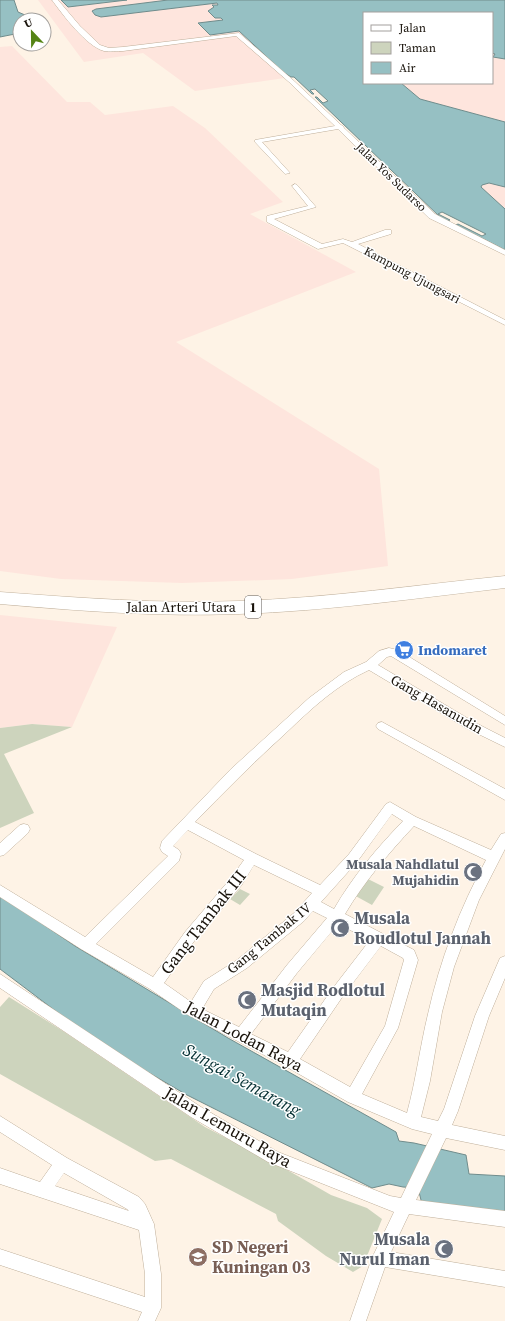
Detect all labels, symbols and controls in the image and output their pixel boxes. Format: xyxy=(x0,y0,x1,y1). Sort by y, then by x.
north arrow xyxy=(12,12,52,52)
legend xyxy=(363,12,493,84)
text: U xyxy=(22,15,35,32)
text: Jalan xyxy=(398,20,426,36)
text: Taman xyxy=(399,40,436,56)
text: Air xyxy=(399,60,416,76)
street label: Jalan Yos Sudarso xyxy=(351,138,430,215)
street label: Kampung Ujungsari xyxy=(361,243,463,307)
road number: 1 xyxy=(245,596,261,618)
street label: Jalan Arteri Utara xyxy=(125,597,237,617)
supermarket icon: Indomaret xyxy=(393,639,415,661)
place label: Indomaret xyxy=(418,640,488,660)
street label: Gang Hasanudin xyxy=(387,669,487,739)
place label: Musala Nahdlatul Mujahidin xyxy=(346,854,459,890)
mosque icon: Musala Nahdlatul Mujahidin xyxy=(462,861,484,883)
street label: Gang Tambak III xyxy=(154,865,252,979)
street label: Gang Tambak IV xyxy=(222,897,316,978)
place label: Musala Roudlotul Jannah xyxy=(354,906,492,950)
mosque icon: Musala Roudlotul Jannah xyxy=(329,917,351,939)
place label: Masjid Rodlotul Mutaqin xyxy=(261,978,385,1022)
mosque icon: Masjid Rodlotul Mutaqin xyxy=(236,989,258,1011)
street label: Jalan Lodan Raya xyxy=(180,994,308,1077)
water label: Sungai Semarang xyxy=(179,1037,307,1123)
street label: Jalan Lemuru Raya xyxy=(159,1080,297,1174)
place label: Musala Nurul Iman xyxy=(339,1227,431,1271)
place label: SD Negeri Kuningan 03 xyxy=(212,1235,310,1279)
mosque icon: Musala Nurul Iman xyxy=(433,1238,455,1260)
school or university icon: SD Negeri Kuningan 03 xyxy=(187,1246,209,1268)

